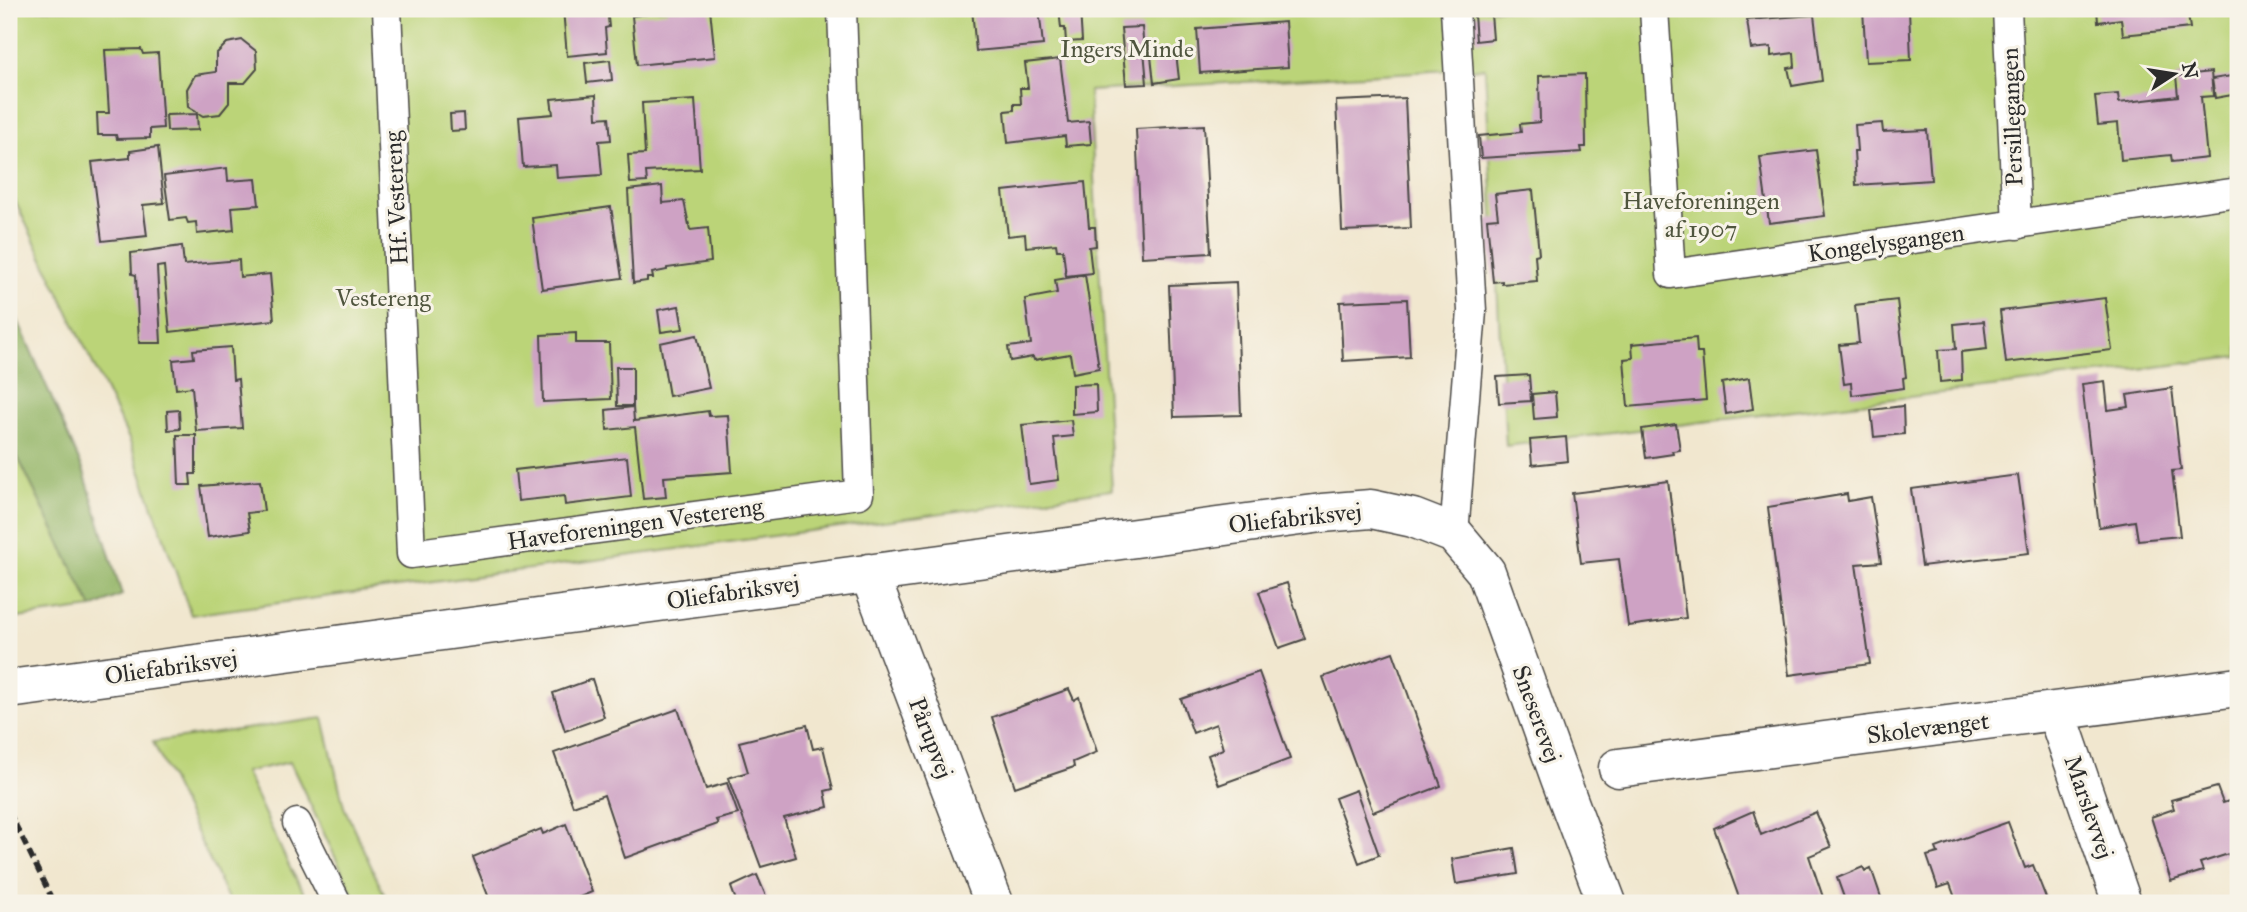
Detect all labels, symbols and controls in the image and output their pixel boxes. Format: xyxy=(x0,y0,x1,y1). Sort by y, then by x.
park label: Ingers Minde xyxy=(1060,34,1194,64)
north arrow xyxy=(2138,38,2208,108)
street label: Persillegangen xyxy=(1995,47,2029,187)
text: N xyxy=(2177,60,2203,81)
street label: Hf. Vestereng xyxy=(377,129,414,266)
park label: Haveforeningen af 1907 xyxy=(1622,186,1780,244)
street label: Kongelysgangen xyxy=(1806,217,1966,269)
park label: Vestereng xyxy=(334,283,431,313)
street label: Haveforeningen Vestereng xyxy=(505,491,766,557)
street label: Oliefabriksvej xyxy=(1227,496,1363,540)
street label: Oliefabriksvej xyxy=(665,568,801,616)
street label: Oliefabriksvej xyxy=(103,643,239,691)
street label: Sneserevej xyxy=(1506,661,1568,767)
street label: Pårupvej xyxy=(902,693,960,783)
street label: Skolevænget xyxy=(1865,706,1991,750)
street label: Marslevvej xyxy=(2057,751,2121,863)

